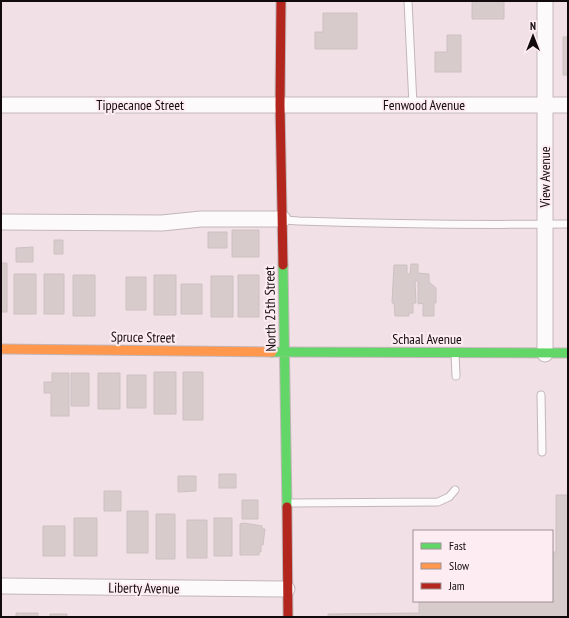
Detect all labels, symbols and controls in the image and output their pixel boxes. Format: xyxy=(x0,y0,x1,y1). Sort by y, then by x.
north arrow xyxy=(513,16,553,56)
text: N xyxy=(530,19,536,33)
street label: Tippecanoe Street xyxy=(96,96,184,114)
street label: Fenwood Avenue xyxy=(383,96,465,114)
street label: View Avenue xyxy=(536,146,554,209)
street label: North 25th Street xyxy=(260,266,280,352)
street label: Spruce Street xyxy=(111,327,176,347)
street label: Schaal Avenue xyxy=(392,330,462,348)
legend xyxy=(413,530,553,602)
text: Fast xyxy=(449,538,467,553)
text: Slow xyxy=(449,558,470,573)
street label: Liberty Avenue xyxy=(108,578,180,598)
text: Jam xyxy=(448,578,465,593)

